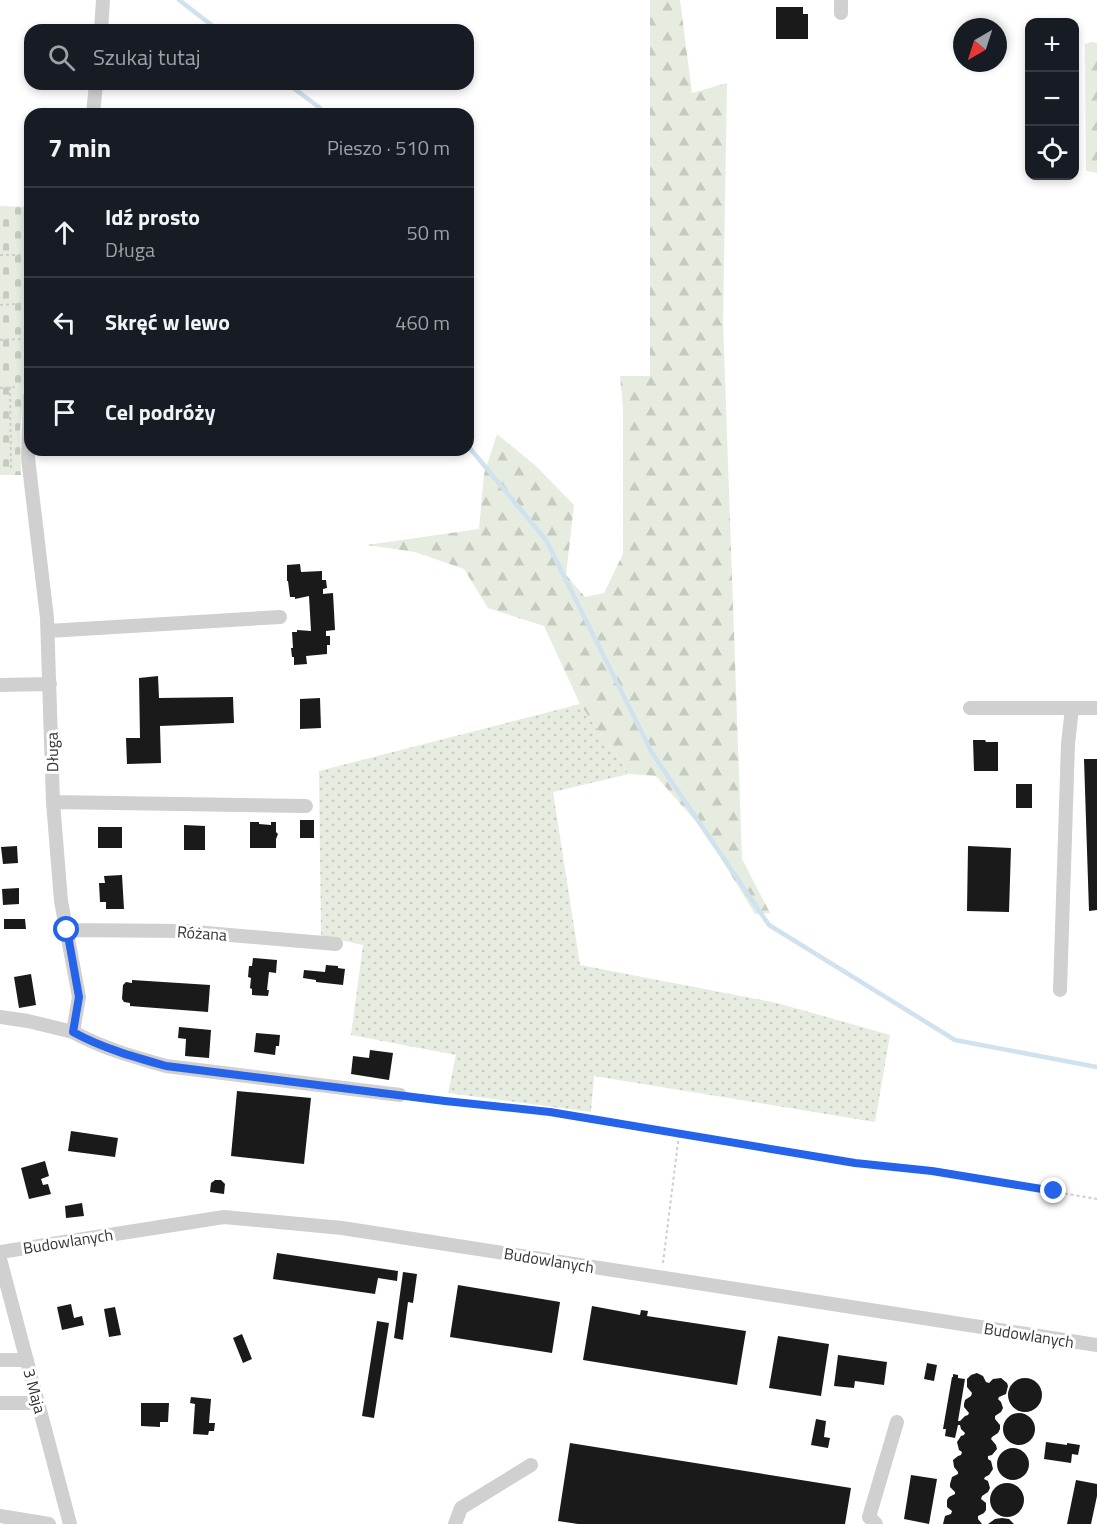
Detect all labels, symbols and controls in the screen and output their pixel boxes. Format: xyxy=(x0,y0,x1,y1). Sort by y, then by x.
north arrow xyxy=(953,18,1007,72)
map controls xyxy=(1025,18,1079,180)
button: + xyxy=(1025,18,1079,72)
search box xyxy=(24,24,474,90)
text: Szukaj tutaj xyxy=(93,40,201,74)
icon: search xyxy=(45,41,78,74)
button: − xyxy=(1025,72,1079,126)
button: locate xyxy=(1025,126,1079,180)
text: 7 min xyxy=(48,128,111,167)
text: Pieszo · 510 m xyxy=(327,132,450,163)
text: Idź prosto xyxy=(105,200,200,234)
icon: ahead xyxy=(48,216,81,249)
text: 50 m xyxy=(406,217,450,248)
text: Długa xyxy=(105,234,155,265)
text: Skręć w lewo xyxy=(105,305,230,339)
icon: left xyxy=(48,306,81,339)
text: 460 m xyxy=(395,307,450,338)
text: Cel podróży xyxy=(105,395,215,429)
icon: arrive xyxy=(48,396,81,429)
street label: Długa xyxy=(40,732,64,772)
route start xyxy=(53,916,79,942)
street label: Różana xyxy=(176,919,228,947)
route end xyxy=(1040,1177,1066,1203)
street label: Budowlanych xyxy=(21,1222,115,1260)
street label: Budowlanych xyxy=(502,1241,596,1279)
street label: Budowlanych xyxy=(982,1316,1076,1354)
street label: 3 Maja xyxy=(18,1366,52,1416)

